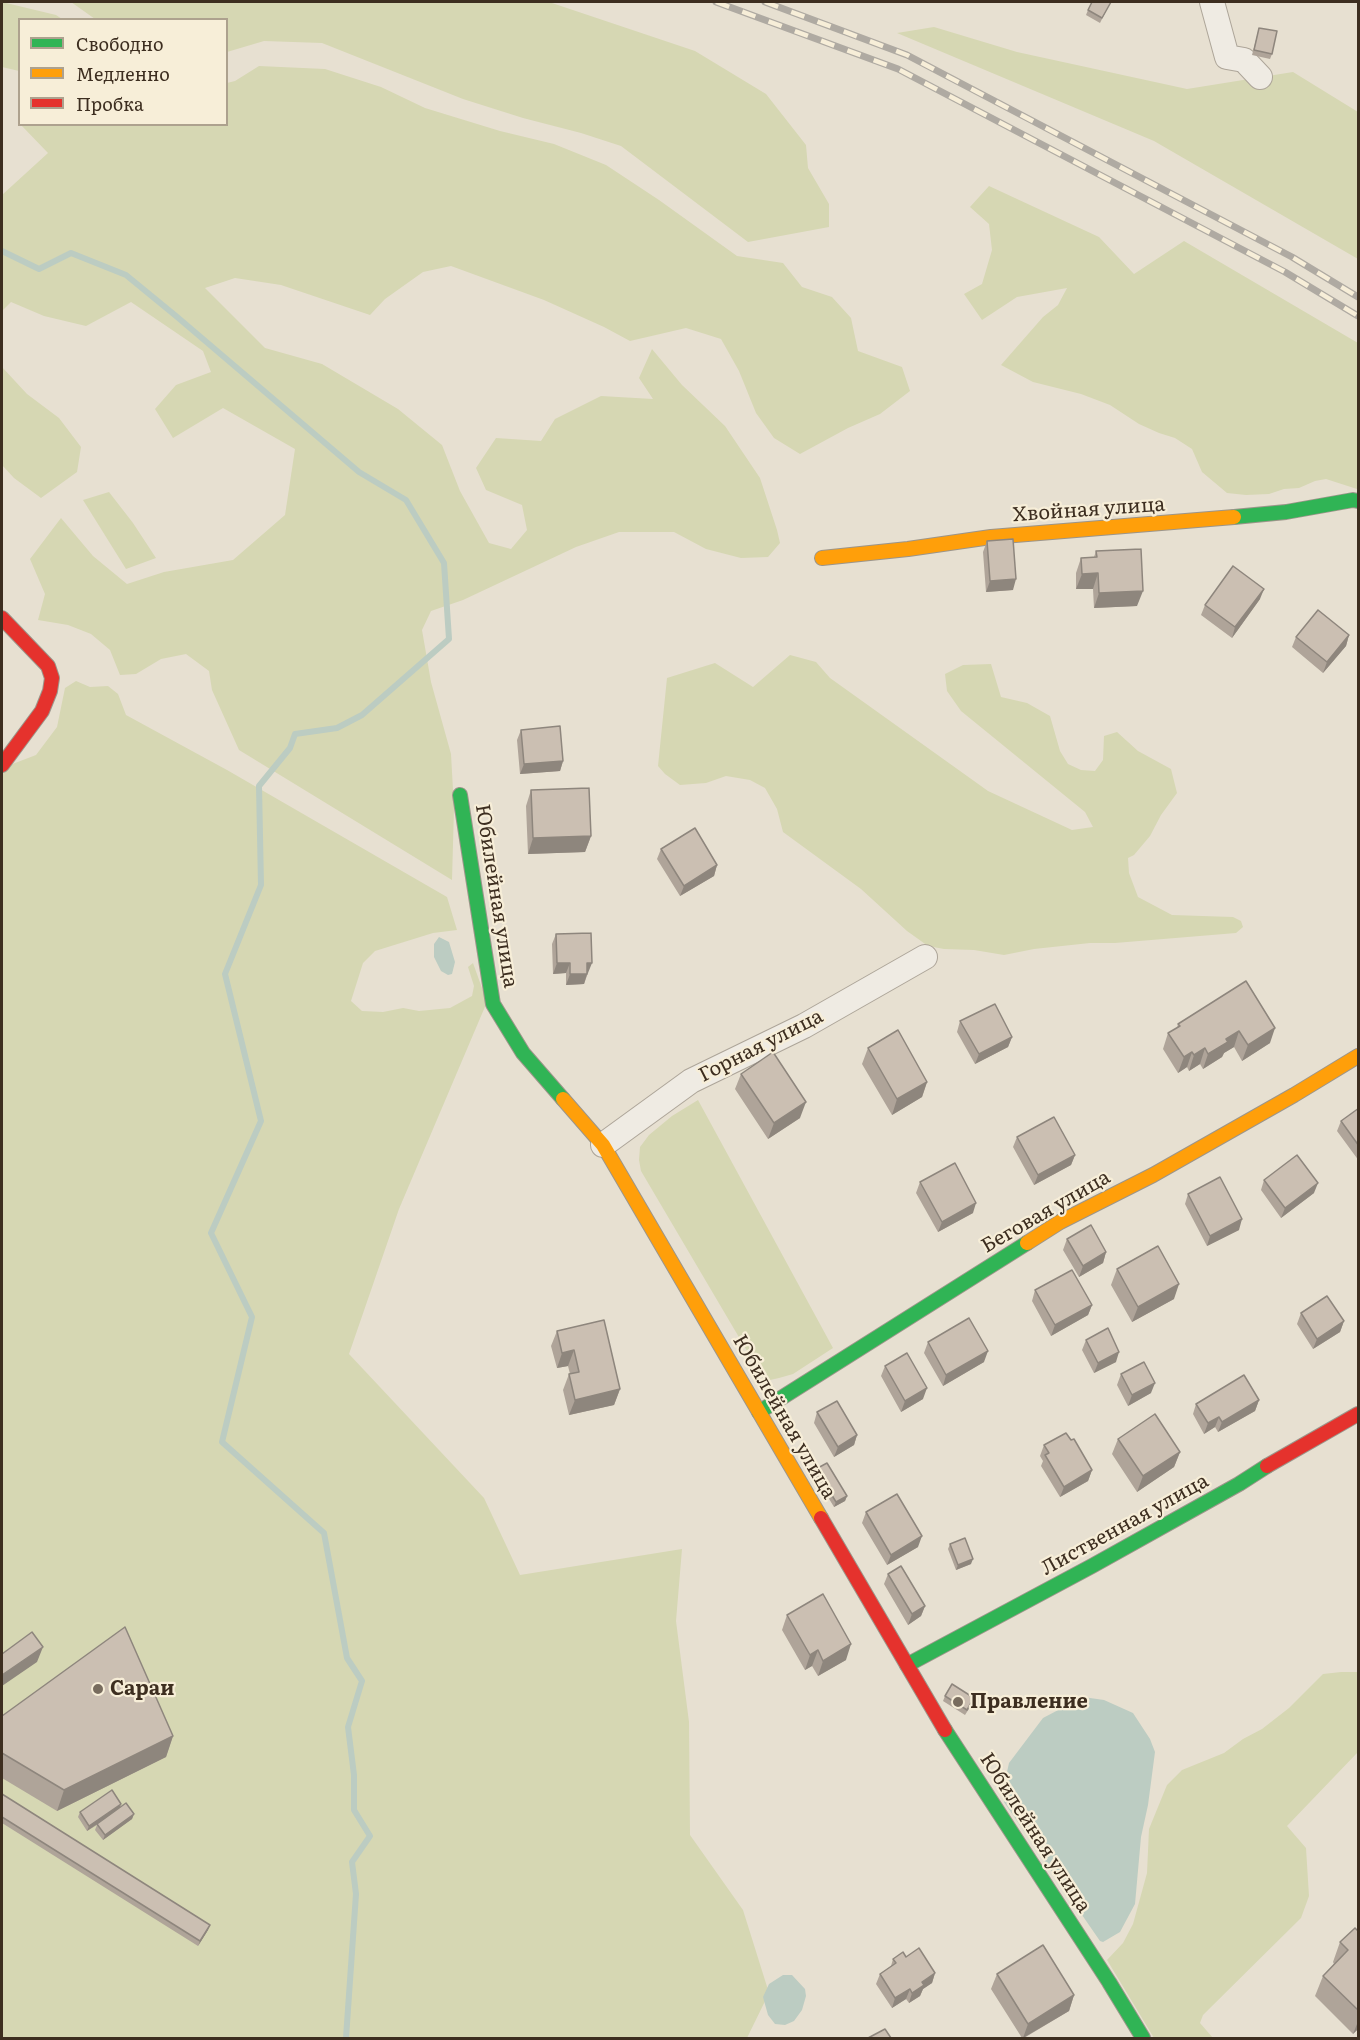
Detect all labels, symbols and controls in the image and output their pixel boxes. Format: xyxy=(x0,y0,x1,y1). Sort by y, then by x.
legend xyxy=(18,18,228,126)
text: Свободно xyxy=(76,30,164,57)
text: Медленно xyxy=(76,60,170,87)
text: Пробка xyxy=(76,90,144,117)
street label: Хвойная улица xyxy=(1012,493,1166,527)
street label: Юбилейная улица xyxy=(470,802,522,990)
street label: Горная улица xyxy=(695,1004,827,1088)
street label: Беговая улица xyxy=(977,1165,1115,1259)
street label: Юбилейная улица xyxy=(727,1331,841,1503)
street label: Лиственная улица xyxy=(1037,1469,1213,1581)
place label: Сараи xyxy=(110,1677,175,1701)
marker: Сараи xyxy=(91,1682,105,1696)
place label: Правление xyxy=(970,1690,1088,1714)
marker: Правление xyxy=(951,1695,965,1709)
street label: Юбилейная улица xyxy=(974,1749,1096,1917)

